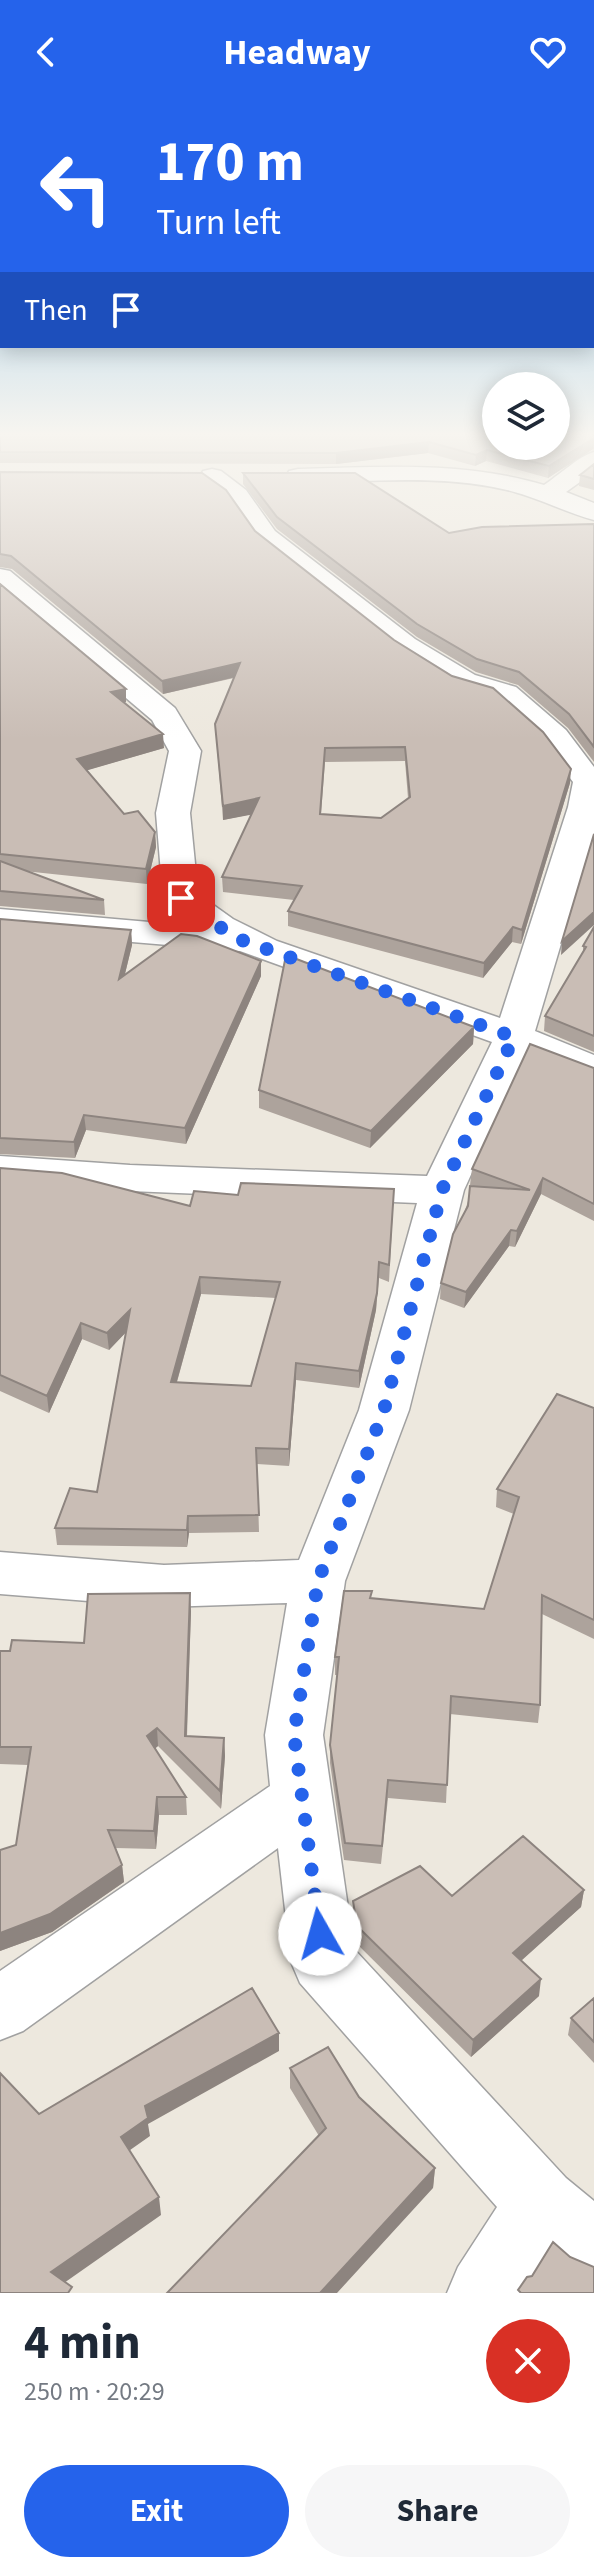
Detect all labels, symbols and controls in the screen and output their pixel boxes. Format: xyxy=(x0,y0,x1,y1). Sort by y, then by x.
text: Headway xyxy=(223,27,371,78)
icon: back xyxy=(24,30,68,74)
icon: heart xyxy=(526,30,570,74)
text: 170 m xyxy=(156,123,304,202)
icon: left xyxy=(24,136,128,240)
text: Turn left xyxy=(156,197,281,248)
icon: arrive xyxy=(104,288,148,332)
text: Then xyxy=(24,289,88,332)
map controls xyxy=(482,372,570,460)
button: layers xyxy=(482,372,570,460)
pin xyxy=(147,864,215,932)
icon: arrive xyxy=(159,876,203,920)
position arrow xyxy=(278,1892,362,1976)
text: 4 min xyxy=(24,2309,141,2377)
button: close xyxy=(486,2319,570,2403)
text: 250 m · 20:29 xyxy=(24,2373,165,2410)
button: Exit xyxy=(24,2465,289,2557)
button: Share xyxy=(305,2465,570,2557)

